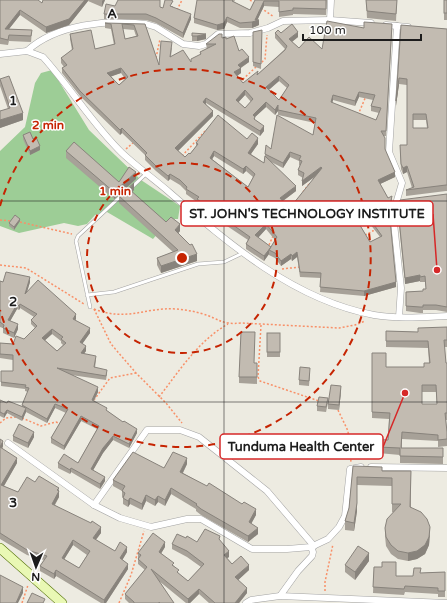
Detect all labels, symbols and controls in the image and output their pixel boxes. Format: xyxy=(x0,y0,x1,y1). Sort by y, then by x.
text: A xyxy=(107,6,117,22)
scale bar xyxy=(303,16,421,42)
text: 100 m xyxy=(309,23,346,37)
text: 1 xyxy=(9,93,17,109)
text: 2 min xyxy=(32,118,64,132)
text: 1 min xyxy=(99,184,131,198)
callout: ST. JOHN'S TECHNOLOGY INSTITUTE xyxy=(181,201,433,226)
text: ST. JOHN'S TECHNOLOGY INSTITUTE xyxy=(189,206,425,222)
centre of rings xyxy=(175,251,189,265)
text: 2 xyxy=(9,294,17,310)
callout: Tunduma Health Center xyxy=(220,434,383,459)
text: Tunduma Health Center xyxy=(227,439,375,455)
text: 3 xyxy=(9,495,17,511)
north arrow xyxy=(16,547,56,587)
text: N xyxy=(31,570,40,583)

